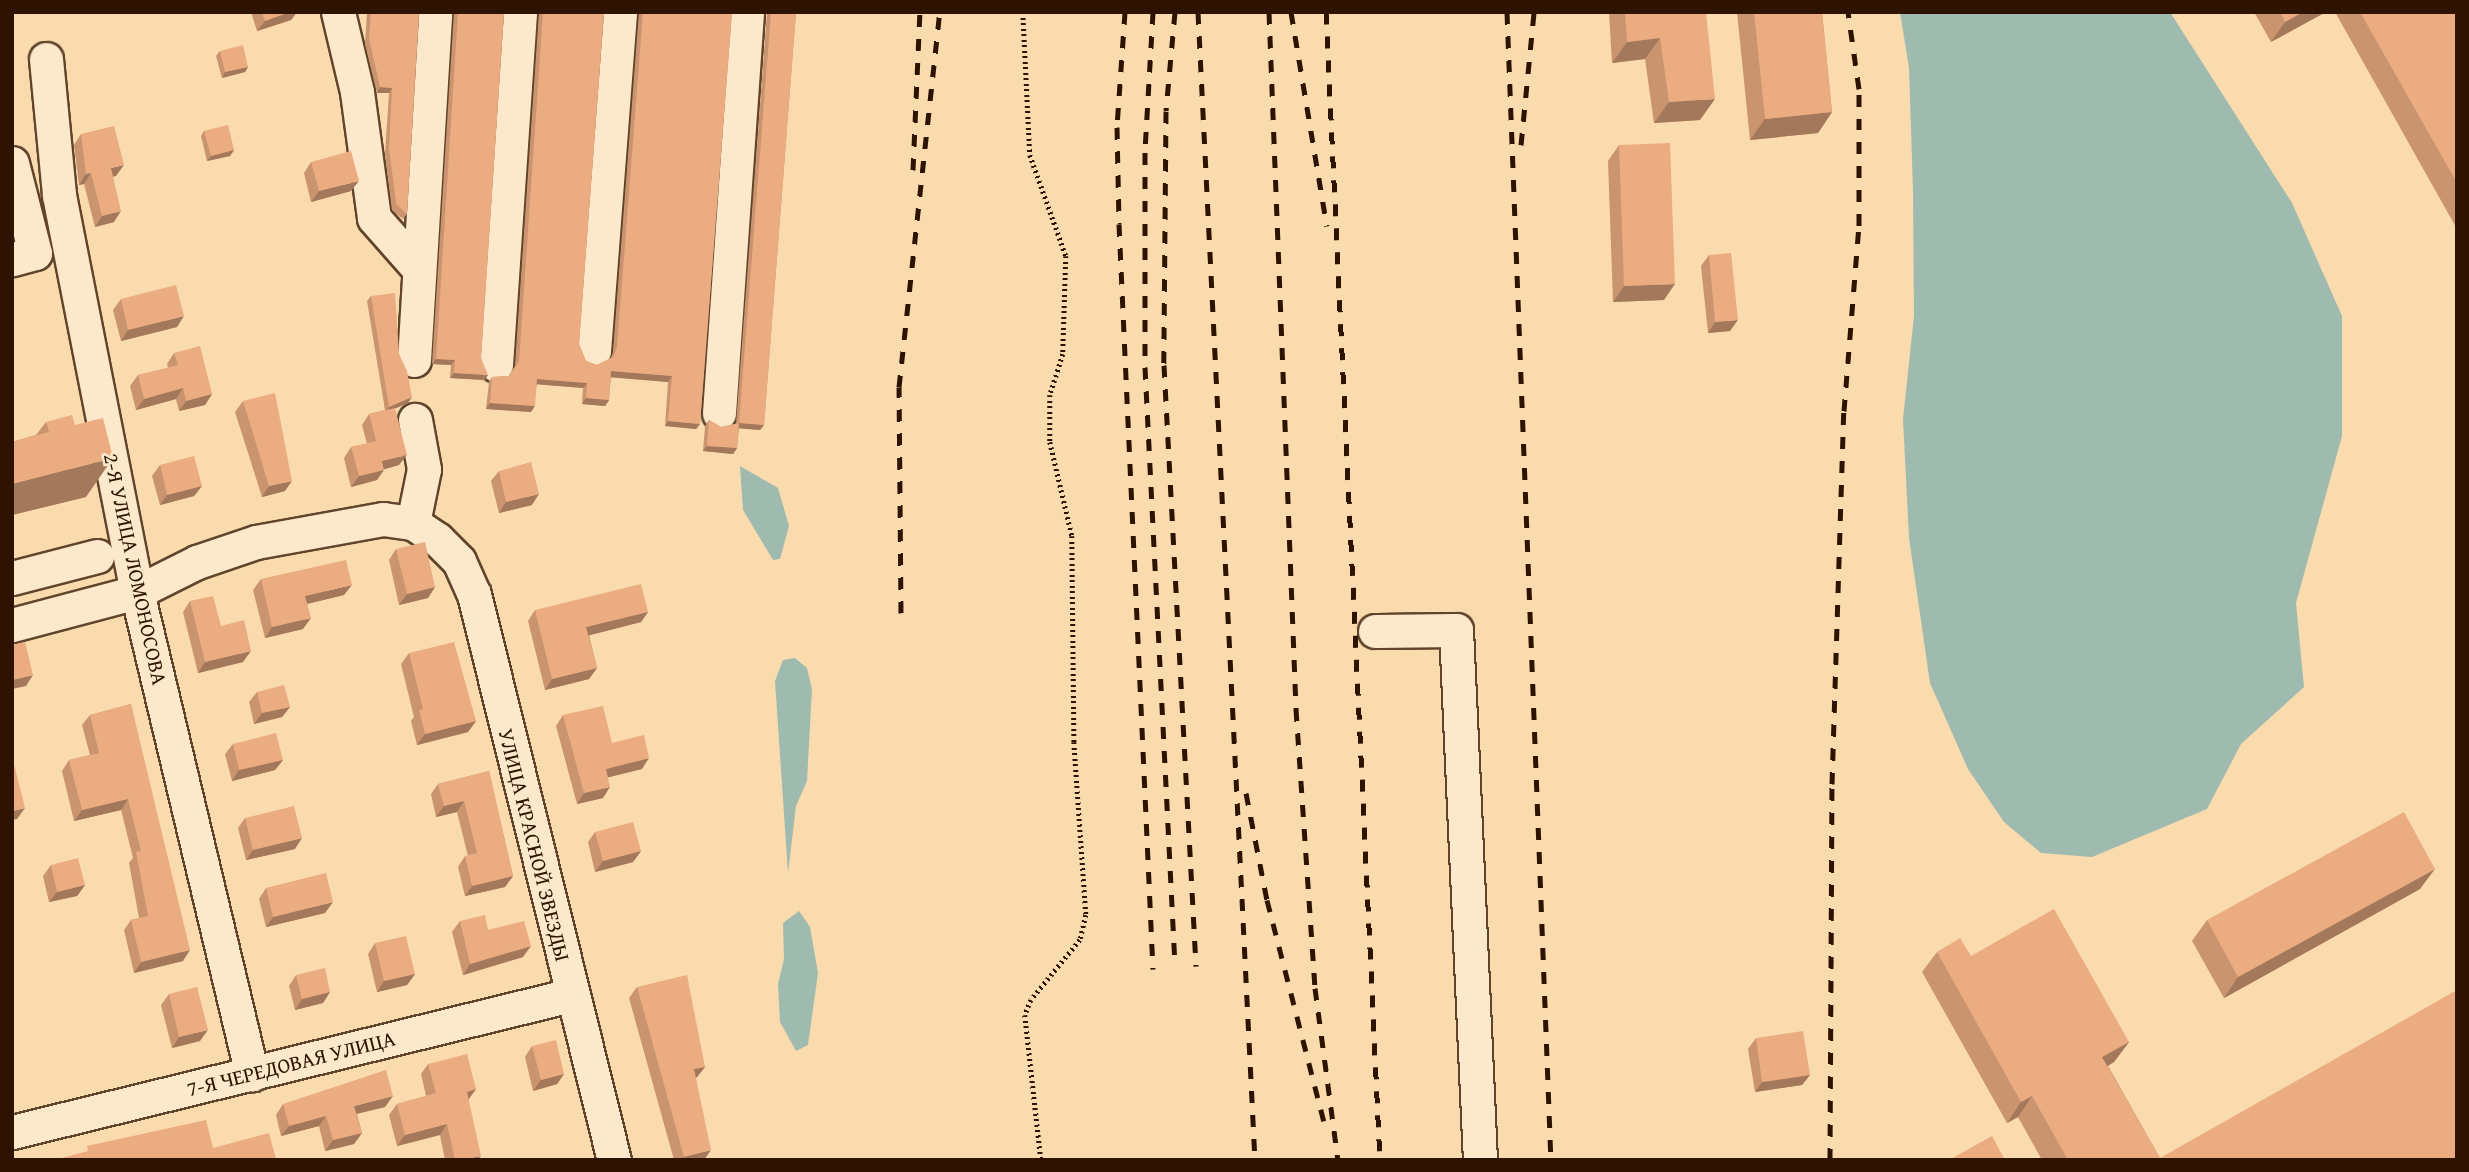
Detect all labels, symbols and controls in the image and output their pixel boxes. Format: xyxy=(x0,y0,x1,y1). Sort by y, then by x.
street label: 2-Я УЛИЦА ЛОМОНОСОВА xyxy=(98,451,172,687)
street label: УЛИЦА КРАСНОЙ ЗВЕЗДЫ xyxy=(493,726,575,964)
street label: 7-Я ЧЕРЕДОВАЯ УЛИЦА xyxy=(184,1026,398,1102)

